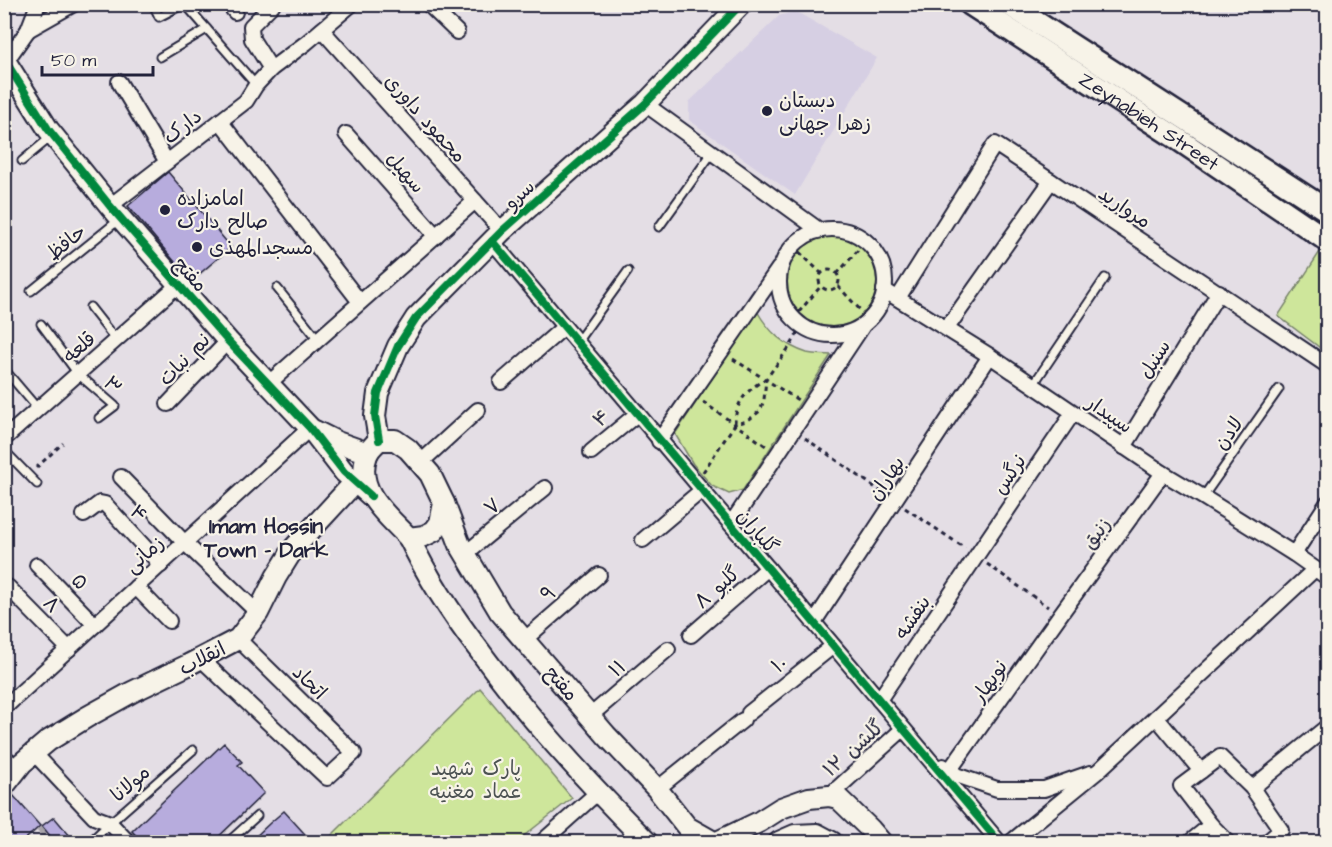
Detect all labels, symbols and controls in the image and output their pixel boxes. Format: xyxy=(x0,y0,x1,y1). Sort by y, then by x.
scale bar xyxy=(42,39,153,77)
text: 50 m xyxy=(51,48,96,73)
street label: Zeynabieh Street xyxy=(1073,65,1224,178)
street label: محمود داوری xyxy=(378,68,473,169)
place label: دبستان زهرا جهانی xyxy=(779,87,871,138)
street label: دارک xyxy=(157,103,208,151)
marker: دبستان زهرا جهانی xyxy=(760,104,774,118)
street label: سهیل xyxy=(379,146,431,200)
street label: سرو xyxy=(497,173,541,217)
street label: مروارید xyxy=(1093,180,1156,236)
place label: امامزاده صالح دارک xyxy=(177,185,268,236)
marker: امامزاده صالح دارک xyxy=(158,203,172,217)
street label: حافظ xyxy=(41,218,93,267)
place label: مسجدالمهذی xyxy=(209,234,313,262)
marker: مسجدالمهذی xyxy=(190,240,204,254)
street label: مفتح xyxy=(167,251,214,298)
street label: قلعه xyxy=(57,325,102,370)
street label: نم نبات xyxy=(152,327,217,392)
street label: سنبل xyxy=(1132,334,1178,385)
street label: ۳ xyxy=(96,370,128,401)
street label: سپیدار xyxy=(1079,388,1138,440)
street label: ۴ xyxy=(587,403,616,434)
street label: لادن xyxy=(1207,411,1250,456)
street label: نرگس xyxy=(986,449,1033,500)
street label: بهاران xyxy=(862,451,912,506)
street label: ۷ xyxy=(478,492,507,522)
street label: ۴ xyxy=(123,499,154,529)
street label: گلباران xyxy=(730,503,785,561)
district label: Imam Hossin Town - Dark xyxy=(203,512,328,565)
street label: زنبق xyxy=(1076,512,1118,555)
street label: زمانی xyxy=(119,529,171,580)
street label: گلبو ۸ xyxy=(689,560,747,615)
street label: ۵ xyxy=(64,567,94,596)
street label: ۹ xyxy=(535,579,563,608)
street label: ۸ xyxy=(36,590,66,620)
street label: بنفشه xyxy=(888,590,938,645)
street label: انقلاب xyxy=(174,635,231,683)
street label: ۱۰ xyxy=(765,650,794,680)
street label: ۱۱ xyxy=(603,653,632,684)
street label: نوبهار xyxy=(964,655,1015,709)
street label: اتحاد xyxy=(286,659,333,706)
street label: مفتح xyxy=(538,660,585,707)
street label: گلشن ۱۲ xyxy=(817,714,890,784)
park label: پارک شهید عماد مغنیه xyxy=(430,755,522,806)
street label: مولانا xyxy=(105,759,156,809)

